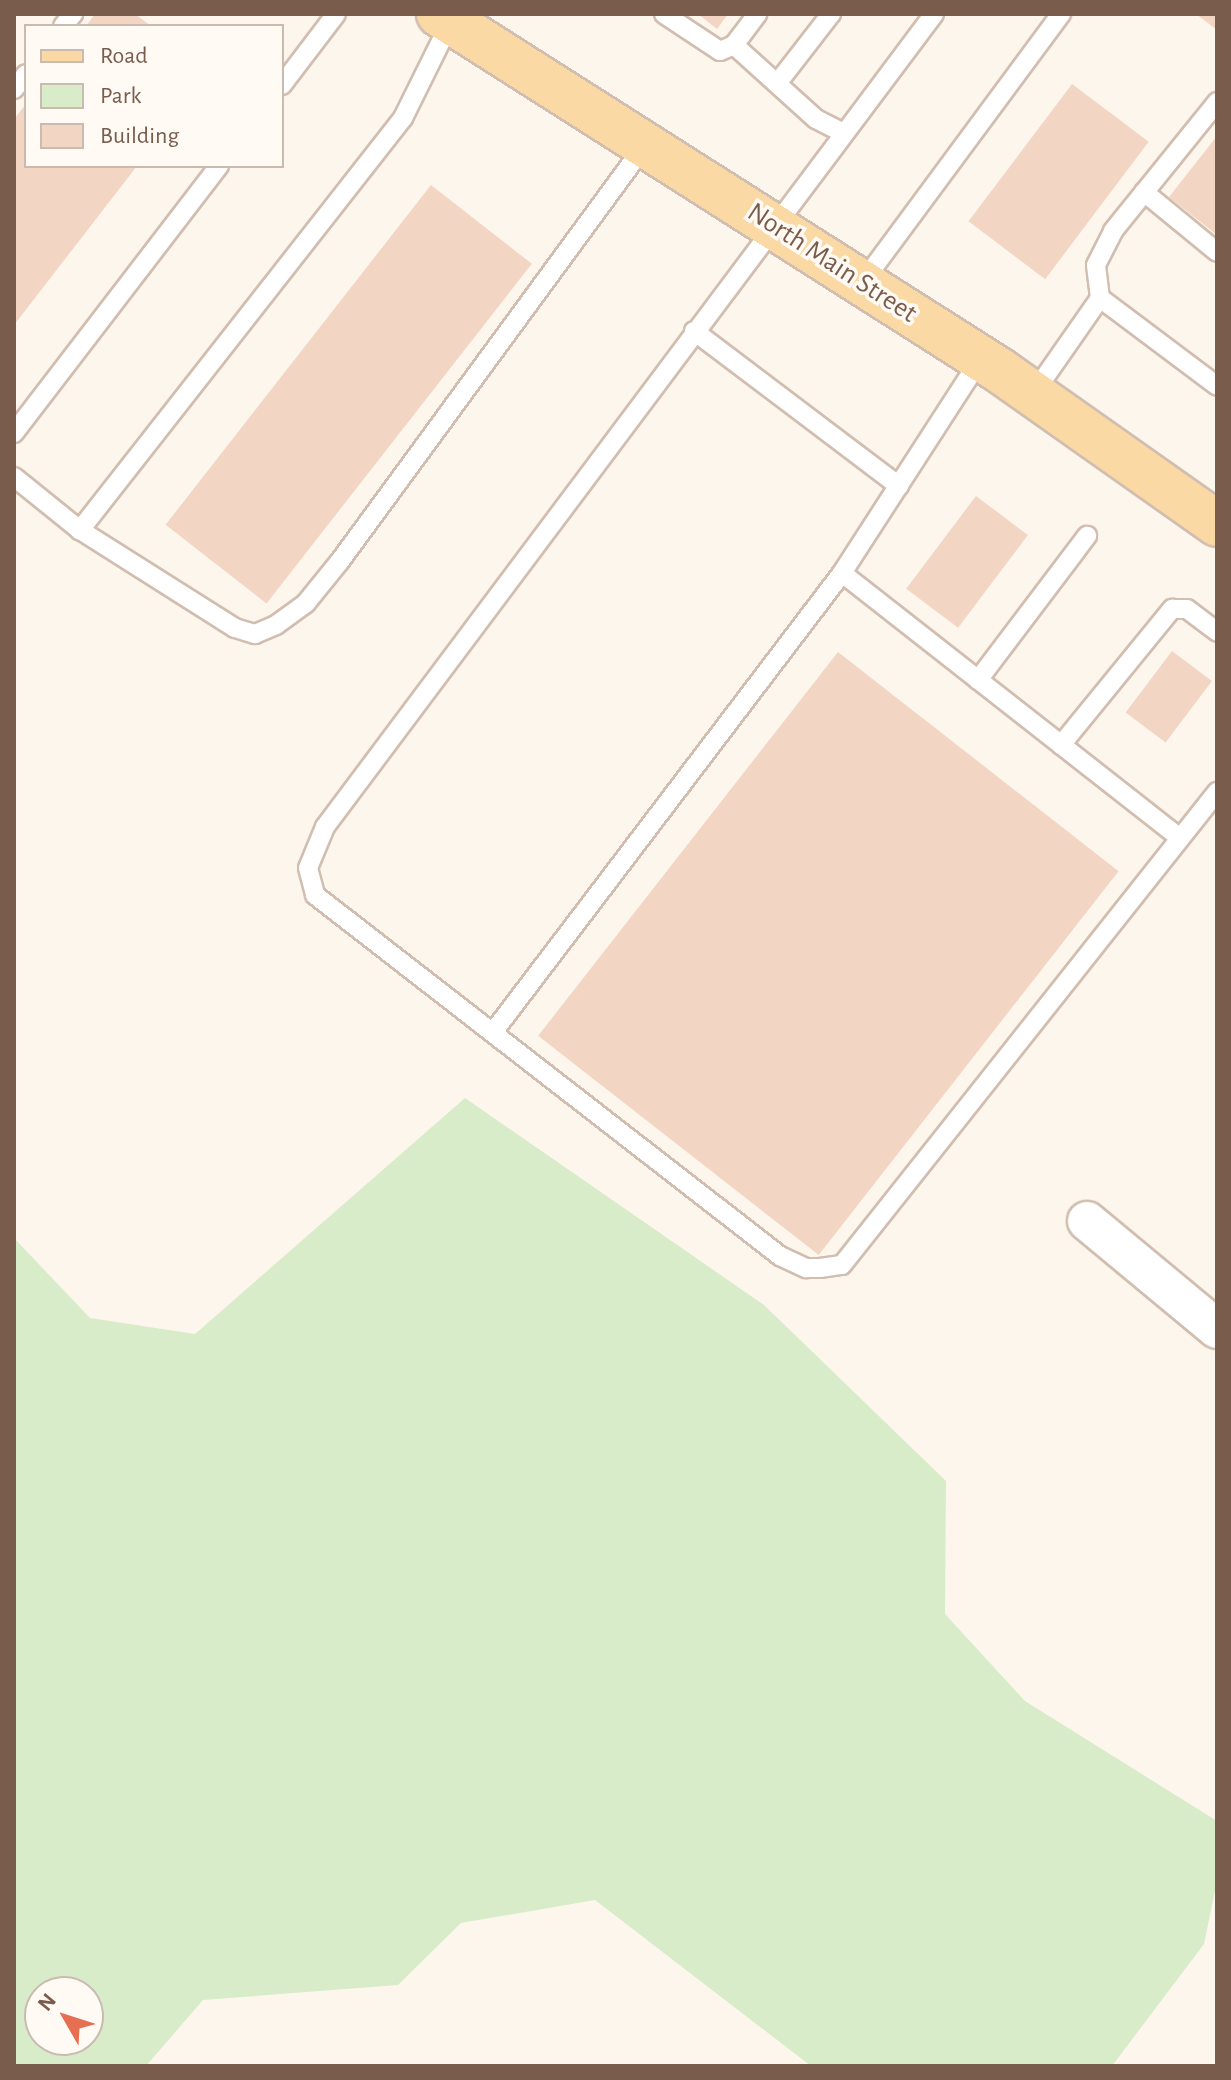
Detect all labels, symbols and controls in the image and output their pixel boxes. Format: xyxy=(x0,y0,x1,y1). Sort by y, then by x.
legend xyxy=(24,24,284,168)
text: Road xyxy=(100,44,148,68)
text: Park xyxy=(100,84,141,108)
text: Building xyxy=(100,124,179,148)
street label: North Main Street xyxy=(741,196,923,330)
north arrow xyxy=(24,1976,104,2056)
text: N xyxy=(34,1989,60,2015)

